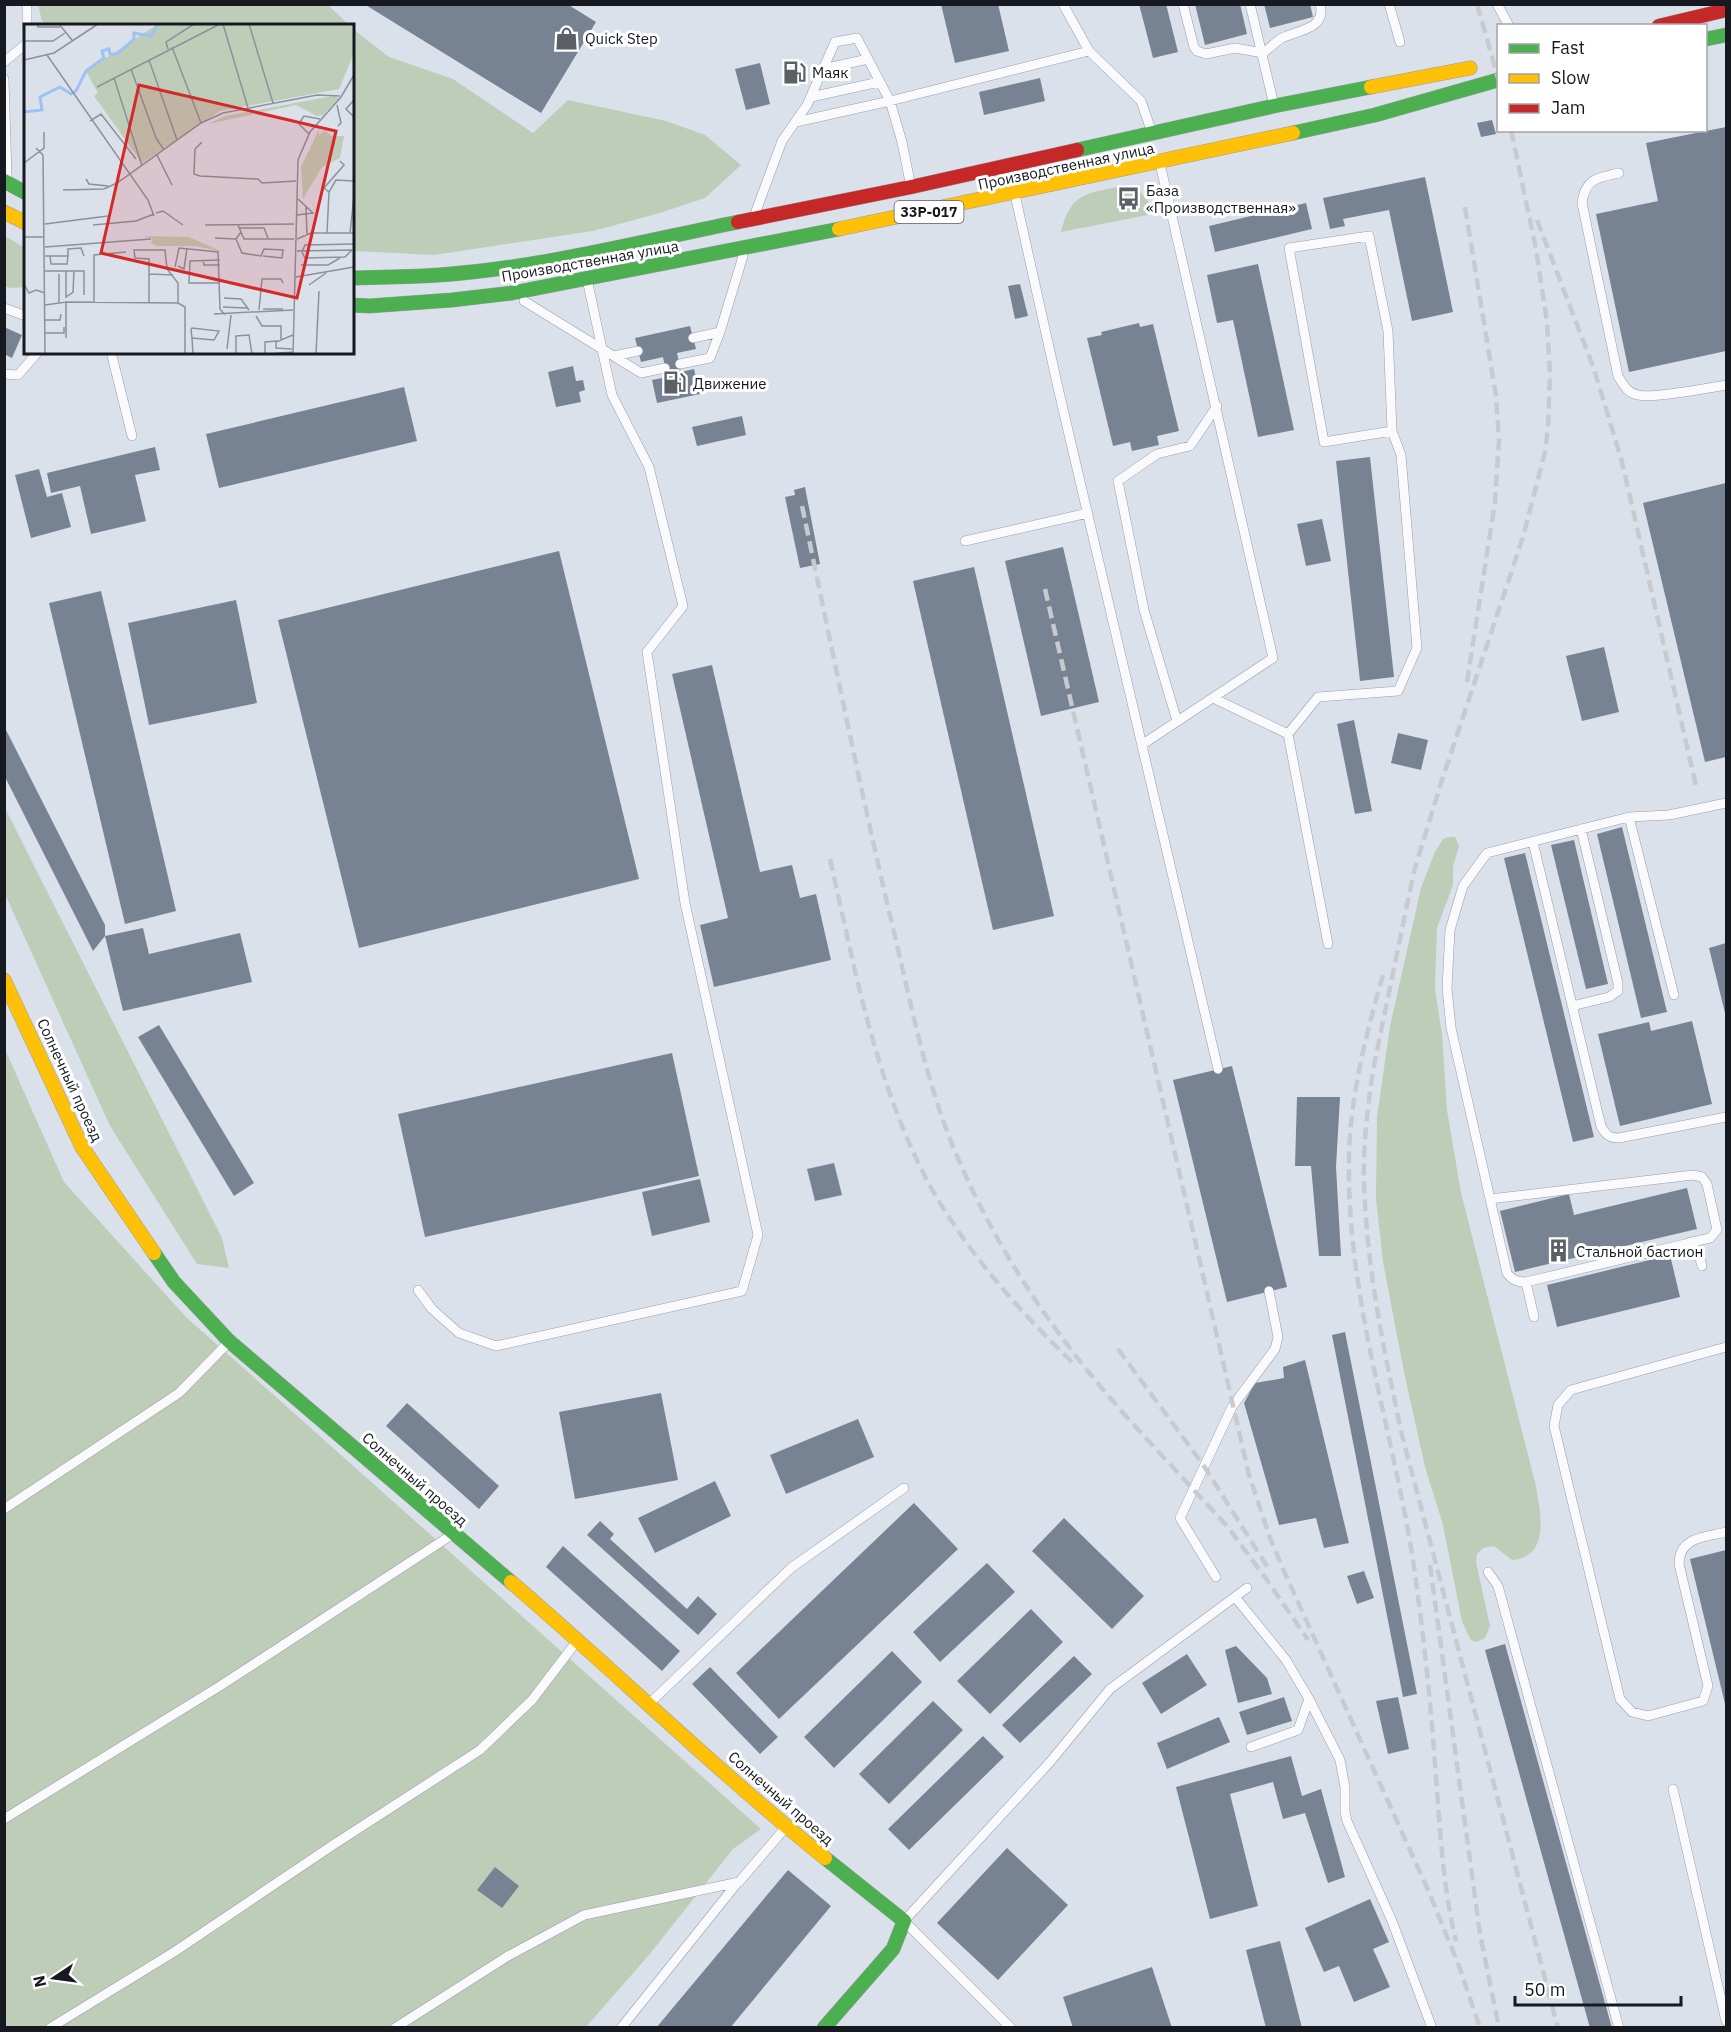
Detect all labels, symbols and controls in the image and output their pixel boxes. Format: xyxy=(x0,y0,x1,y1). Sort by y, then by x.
inset map xyxy=(24,24,354,354)
legend xyxy=(1497,24,1707,132)
shop icon: Quick Step xyxy=(554,25,580,51)
place label: Quick Step xyxy=(585,29,658,48)
text: Fast xyxy=(1551,36,1585,59)
fuel station icon: Маяк xyxy=(781,59,807,85)
place label: Маяк xyxy=(812,63,848,82)
text: Slow xyxy=(1551,66,1590,89)
text: Jam xyxy=(1551,96,1586,119)
street label: Производственная улица xyxy=(976,138,1156,194)
place label: База «Производственная» xyxy=(1146,181,1296,217)
bus stop icon: База «Производственная» xyxy=(1115,186,1141,212)
road number: 33Р-017 xyxy=(894,201,964,223)
street label: Производственная улица xyxy=(500,236,680,286)
fuel station icon: Движение xyxy=(662,370,688,396)
place label: Движение xyxy=(693,374,767,393)
street label: Солнечный проезд xyxy=(33,1015,107,1145)
building icon: Стальной бастион xyxy=(1545,1238,1571,1264)
place label: Стальной бастион xyxy=(1576,1242,1703,1261)
street label: Солнечный проезд xyxy=(358,1428,472,1530)
street label: Солнечный проезд xyxy=(724,1747,838,1849)
north arrow xyxy=(24,1948,84,2008)
scale bar xyxy=(1515,1969,1682,2007)
text: N xyxy=(28,1973,50,1989)
text: 50 m xyxy=(1524,1978,1566,2001)

